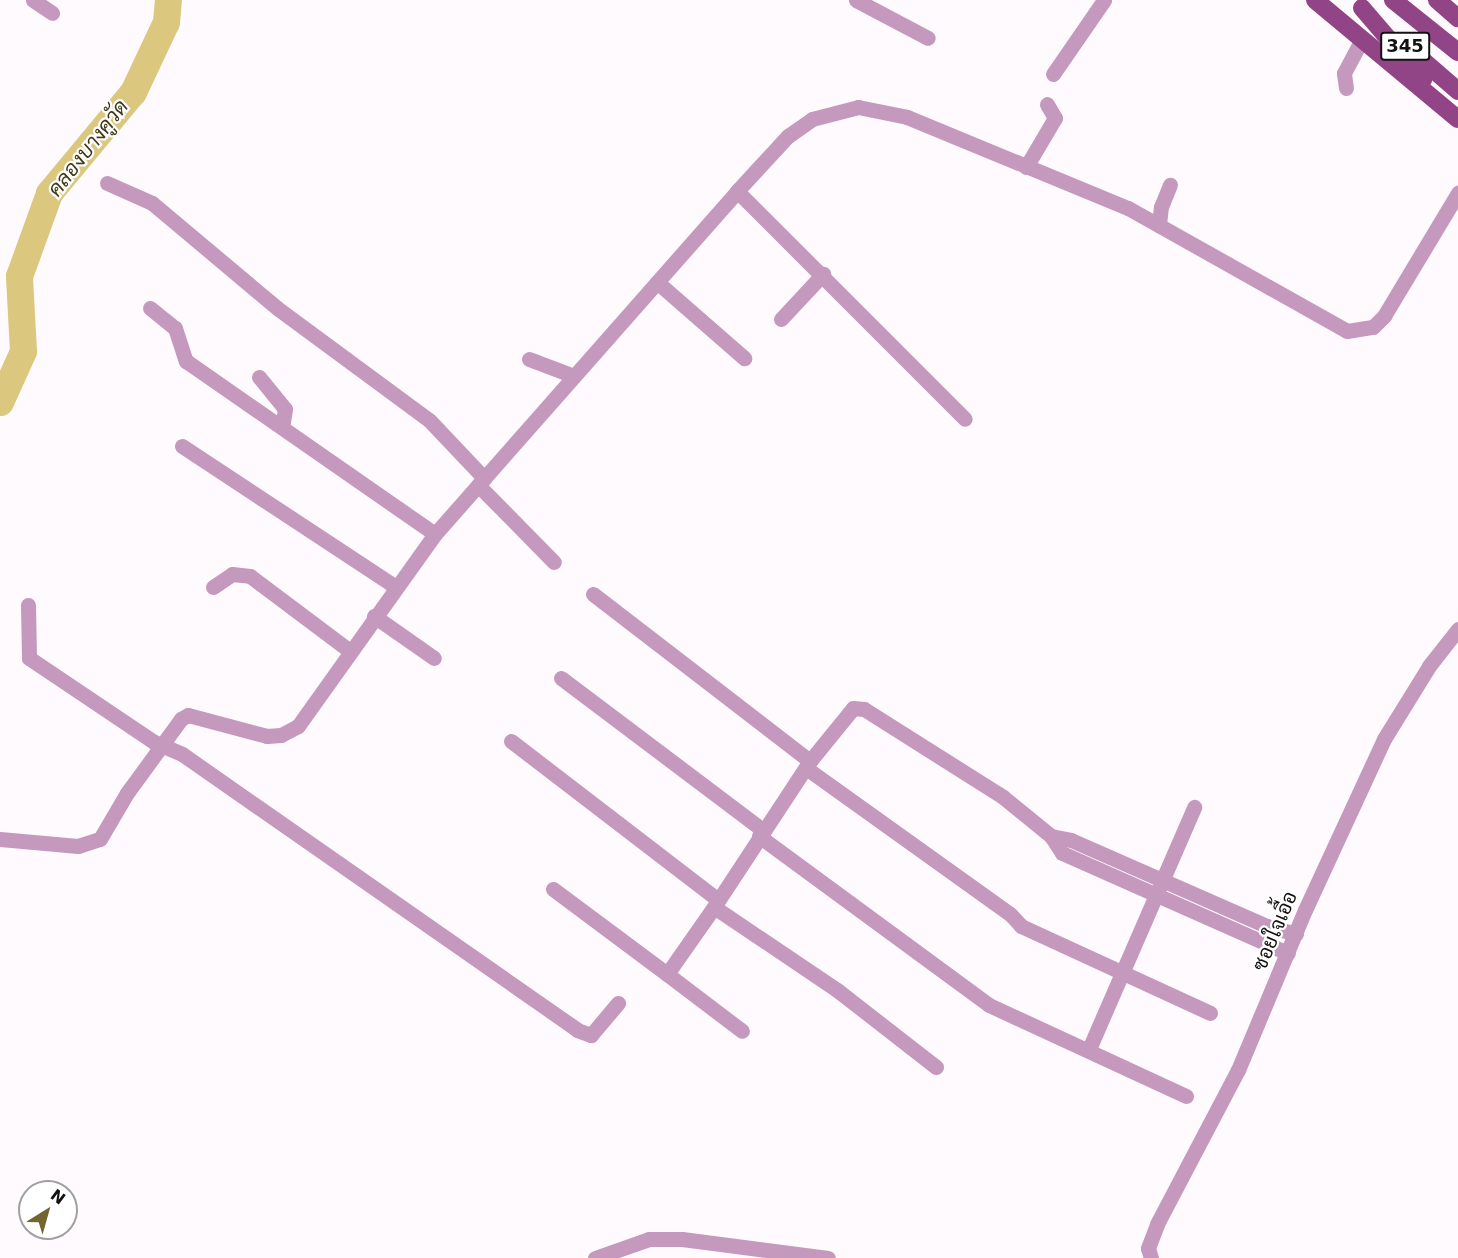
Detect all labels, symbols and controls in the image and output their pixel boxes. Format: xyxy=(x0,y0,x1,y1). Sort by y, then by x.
road number: 345 xyxy=(1380,31,1430,61)
water label: คลองบางคูวัด xyxy=(42,95,134,201)
street label: ซอยใจเอื้อ xyxy=(1248,888,1302,974)
north arrow xyxy=(18,1180,78,1240)
text: N xyxy=(47,1185,69,1208)

